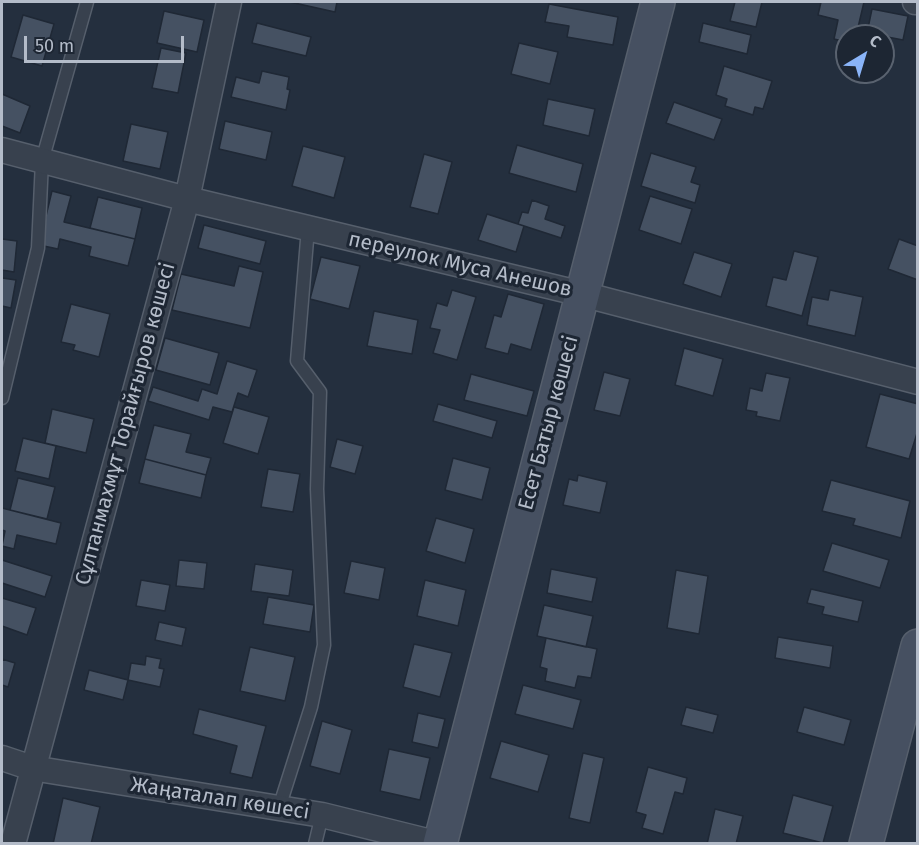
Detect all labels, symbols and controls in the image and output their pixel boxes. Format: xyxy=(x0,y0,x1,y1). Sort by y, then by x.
scale bar xyxy=(27,24,188,62)
north arrow xyxy=(835,24,895,84)
text: С xyxy=(866,31,885,51)
text: 50 m xyxy=(35,35,74,57)
street label: переулок Муса Анешов xyxy=(346,227,574,303)
street label: Сұлтанмахмұт Торайғыров көшесі xyxy=(71,260,181,588)
street label: Есет Батыр көшесі xyxy=(514,333,584,513)
street label: Жаңаталап көшесі xyxy=(129,772,311,826)

